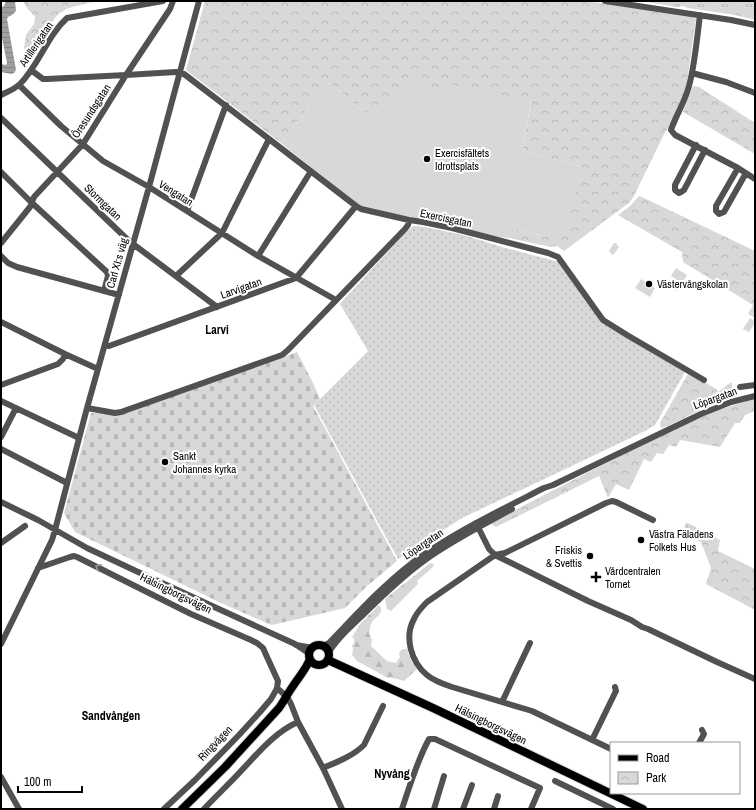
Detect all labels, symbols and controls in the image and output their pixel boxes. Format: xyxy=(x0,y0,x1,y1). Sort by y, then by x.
street label: Artillerigatan xyxy=(15,19,56,70)
street label: Öresundsgatan xyxy=(68,81,114,141)
place label: Exercisfältets Idrottsplats xyxy=(435,146,490,173)
marker: Exercisfältets Idrottsplats xyxy=(422,154,432,164)
street label: Vengatan xyxy=(156,177,196,209)
street label: Stormgatan xyxy=(81,181,125,223)
street label: Exercisgatan xyxy=(419,206,473,230)
street label: Carl XI:s väg xyxy=(103,236,131,290)
street label: Larvigatan xyxy=(219,274,263,302)
place label: Västervångskolan xyxy=(657,277,728,291)
marker: Västervångskolan xyxy=(644,279,654,289)
district label: Larvi xyxy=(205,322,229,338)
street label: Löpargatan xyxy=(691,384,739,412)
place label: Sankt Johannes kyrka xyxy=(173,449,236,476)
marker: Sankt Johannes kyrka xyxy=(160,457,170,467)
street label: Löpargatan xyxy=(400,525,446,563)
place label: Västra Fäladens Folkets Hus xyxy=(649,527,714,554)
marker: Västra Fäladens Folkets Hus xyxy=(636,535,646,545)
place label: Friskis & Svettis xyxy=(546,543,582,570)
marker: Friskis & Svettis xyxy=(585,551,595,561)
one-way arrow xyxy=(95,564,102,572)
place label: Vårdcentralen Tornet xyxy=(605,564,661,591)
street label: Hälsingborgsvägen xyxy=(138,570,214,616)
marker: Vårdcentralen Tornet xyxy=(590,571,602,583)
street label: Hälsingborgsvägen xyxy=(453,701,529,747)
district label: Sandvången xyxy=(82,708,140,724)
street label: Ringvägen xyxy=(195,722,235,764)
legend xyxy=(610,742,740,794)
text: Road xyxy=(646,750,670,766)
district label: Nyvång xyxy=(374,766,410,782)
scale bar xyxy=(18,768,82,794)
text: Park xyxy=(646,770,666,786)
text: 100 m xyxy=(24,774,51,790)

